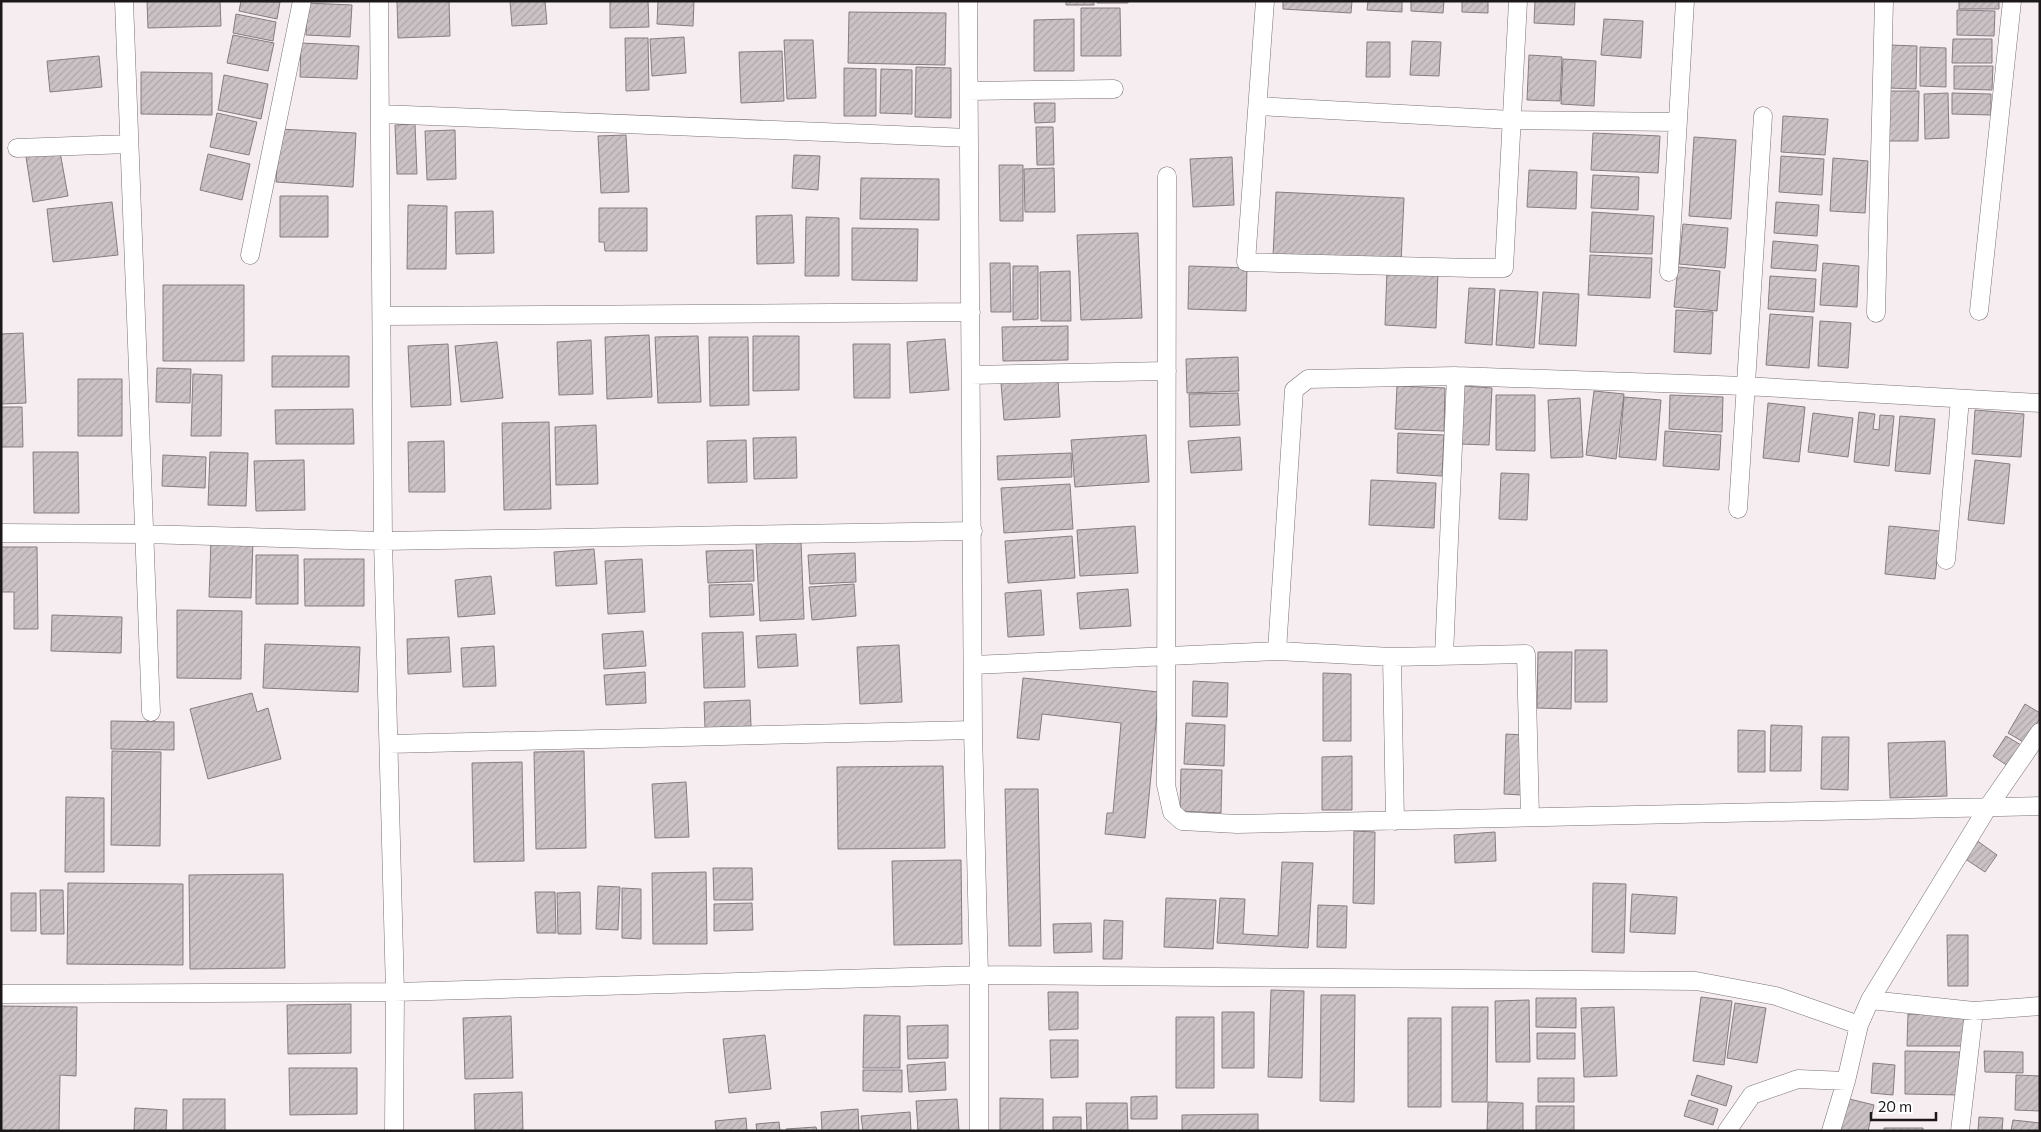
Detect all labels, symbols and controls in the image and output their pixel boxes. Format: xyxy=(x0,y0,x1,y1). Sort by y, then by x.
scale bar xyxy=(1871,1090,1936,1122)
text: 20 m xyxy=(1878,1097,1912,1115)

